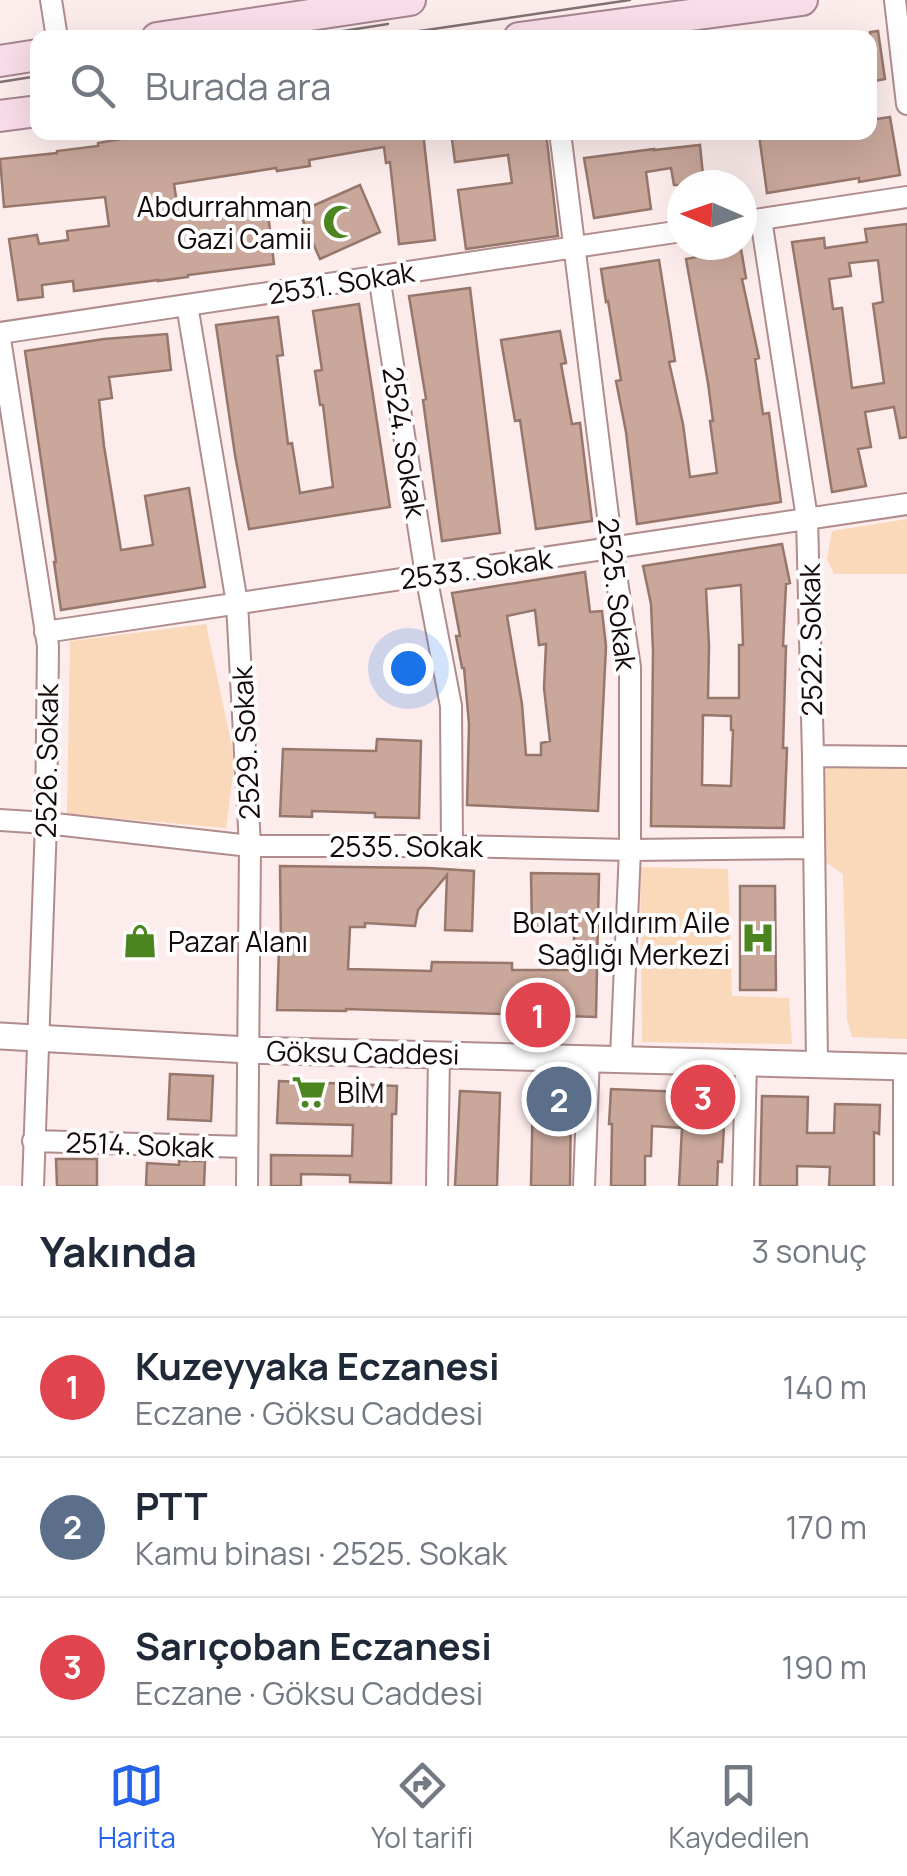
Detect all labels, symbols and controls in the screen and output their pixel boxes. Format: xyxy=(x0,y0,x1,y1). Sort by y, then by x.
search box xyxy=(30,30,877,140)
icon: search xyxy=(65,58,120,113)
text: Burada ara xyxy=(145,59,331,111)
north arrow xyxy=(667,170,757,260)
place label: Abdurrahman Gazi Camii xyxy=(137,187,312,257)
mosque icon: Abdurrahman Gazi Camii xyxy=(321,203,359,241)
street label: 2531. Sokak xyxy=(265,252,418,312)
street label: 2524. Sokak xyxy=(374,364,436,521)
street label: 2525. Sokak xyxy=(590,516,646,674)
street label: 2533. Sokak xyxy=(398,538,555,597)
street label: 2522. Sokak xyxy=(790,562,830,717)
your location xyxy=(383,643,434,694)
street label: 2529. Sokak xyxy=(222,664,268,821)
street label: 2526. Sokak xyxy=(26,682,66,839)
street label: 2535. Sokak xyxy=(329,827,484,865)
place label: Bolat Yıldırım Aile Sağlığı Merkezi xyxy=(512,903,730,973)
hospital icon: Bolat Yıldırım Aile Sağlığı Merkezi xyxy=(739,919,777,957)
shop icon: Pazar Alanı xyxy=(121,922,159,960)
place label: Pazar Alanı xyxy=(168,922,308,960)
pin: 1 xyxy=(506,978,570,1052)
street label: Göksu Caddesi xyxy=(266,1031,460,1073)
pin: 3 xyxy=(670,1060,736,1134)
pin: 2 xyxy=(526,1062,592,1136)
supermarket icon: BİM xyxy=(290,1073,328,1111)
place label: BİM xyxy=(337,1073,384,1111)
street label: 2514. Sokak xyxy=(65,1122,216,1166)
text: Yakında xyxy=(40,1222,197,1280)
text: 3 sonuç xyxy=(751,1229,867,1273)
text: Kuzeyyaka Eczanesi xyxy=(135,1339,500,1391)
text: 1 xyxy=(65,1365,80,1409)
text: 140 m xyxy=(783,1365,867,1409)
text: Eczane · Göksu Caddesi xyxy=(135,1391,483,1435)
text: PTT xyxy=(135,1479,208,1531)
text: 2 xyxy=(63,1505,82,1549)
text: 170 m xyxy=(785,1505,867,1549)
text: Kamu binası · 2525. Sokak xyxy=(135,1531,507,1575)
text: Sarıçoban Eczanesi xyxy=(135,1619,492,1671)
text: 3 xyxy=(63,1645,82,1689)
text: 190 m xyxy=(782,1645,867,1689)
text: Eczane · Göksu Caddesi xyxy=(135,1671,483,1715)
tab: Harita xyxy=(98,1758,176,1856)
tab: Yol tarifi xyxy=(371,1758,473,1856)
tab: Kaydedilen xyxy=(669,1758,809,1856)

